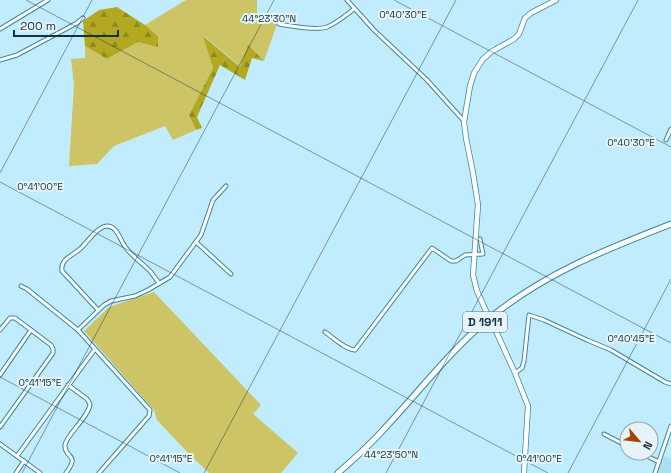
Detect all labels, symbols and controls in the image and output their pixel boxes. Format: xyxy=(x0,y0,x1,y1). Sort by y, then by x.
text: 0°40'30"E xyxy=(379,8,427,21)
scale bar xyxy=(14,12,118,38)
text: 44°23'30"N xyxy=(242,12,296,25)
text: 200 m xyxy=(20,18,56,34)
text: 0°40'30"E xyxy=(607,136,655,149)
text: 0°41'00"E xyxy=(17,180,63,193)
road number: D 1911 xyxy=(463,312,507,332)
text: 0°40'45"E xyxy=(607,332,655,345)
text: 0°41'15"E xyxy=(19,376,62,389)
north arrow xyxy=(619,421,659,461)
text: N xyxy=(640,439,656,452)
text: 44°23'50"N xyxy=(364,448,418,461)
text: 0°41'15"E xyxy=(150,452,193,465)
text: 0°41'00"E xyxy=(516,452,562,465)

